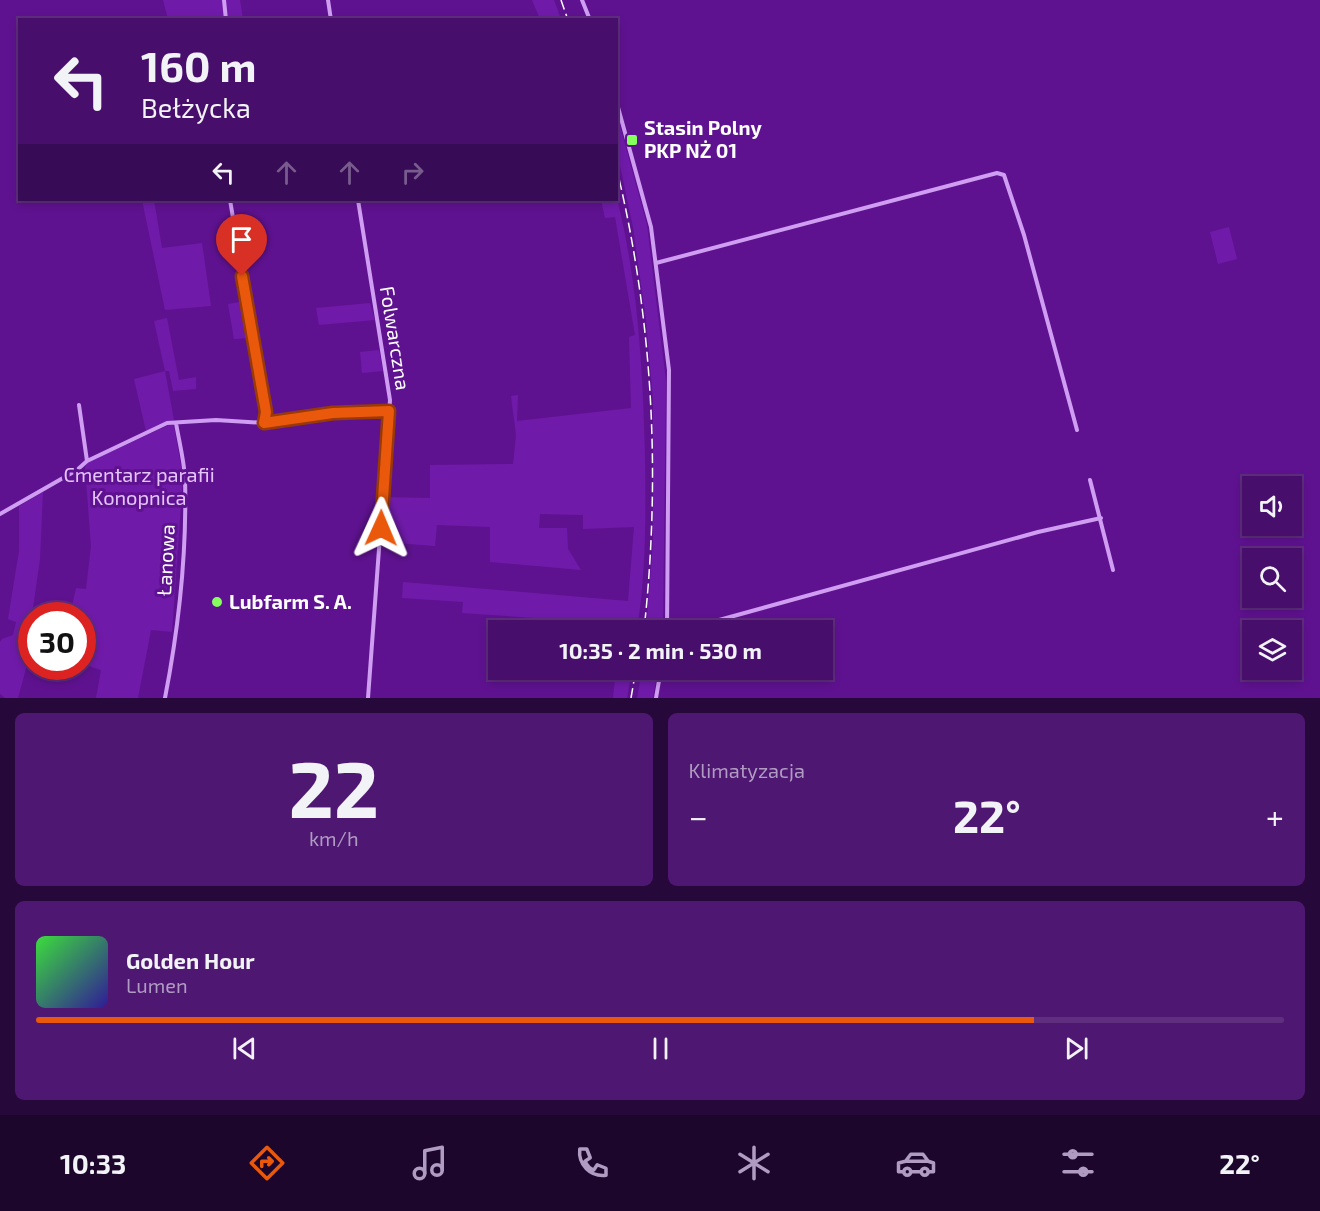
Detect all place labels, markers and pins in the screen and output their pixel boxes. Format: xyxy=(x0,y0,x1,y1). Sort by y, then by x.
place label: Stasin Polny PKP NŻ 01 xyxy=(644,115,762,162)
marker: Stasin Polny PKP NŻ 01 xyxy=(625,133,639,147)
pin xyxy=(216,214,267,276)
place label: Lubfarm S. A. xyxy=(229,589,352,613)
marker: Lubfarm S. A. xyxy=(210,595,224,609)

